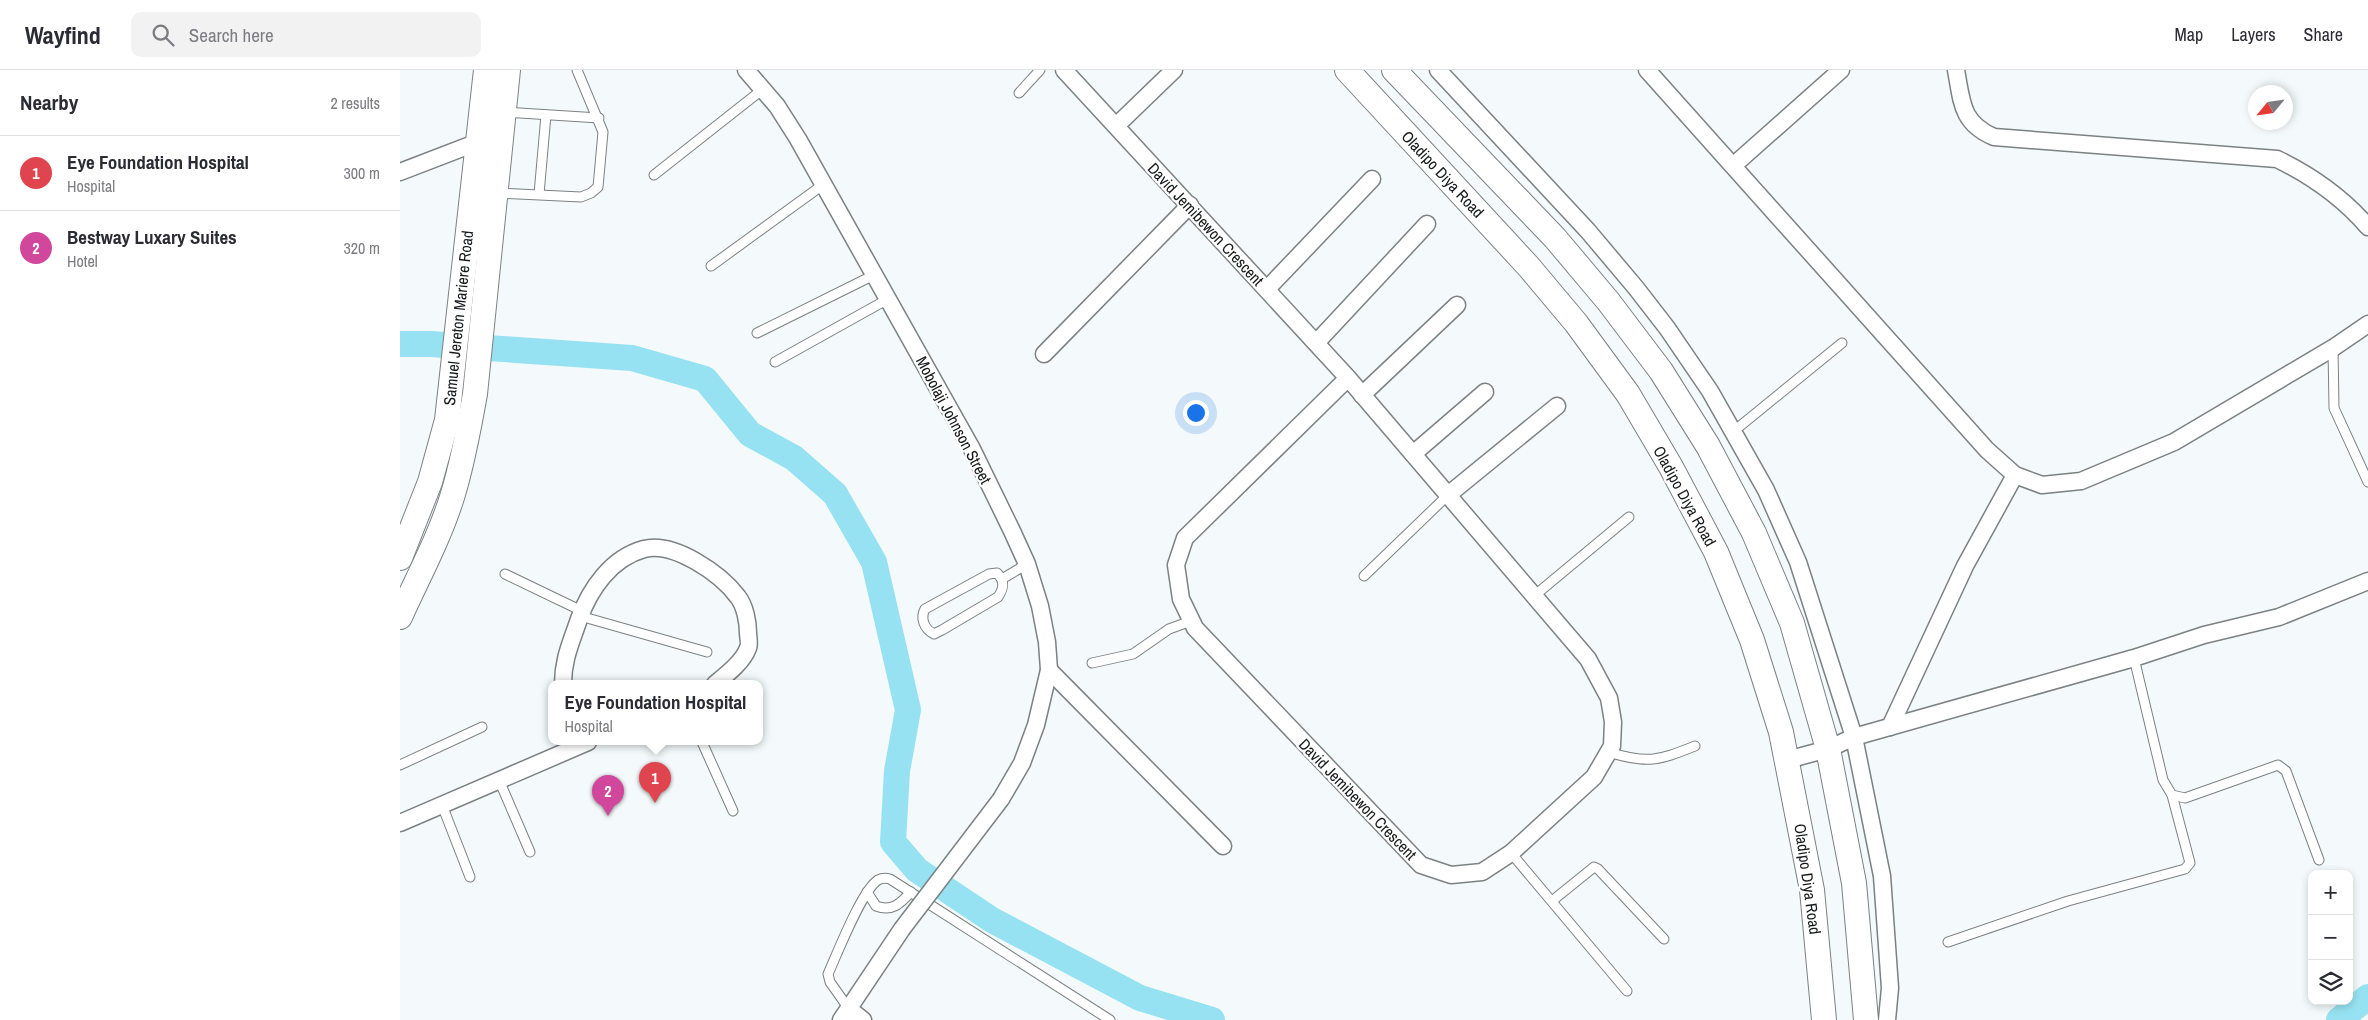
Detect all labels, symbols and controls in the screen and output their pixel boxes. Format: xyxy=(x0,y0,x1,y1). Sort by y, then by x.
search box xyxy=(131,12,481,57)
text: Wayfind xyxy=(25,19,101,51)
icon: search xyxy=(149,21,177,49)
text: Search here xyxy=(189,22,274,48)
text: Map xyxy=(2175,22,2203,47)
text: Layers xyxy=(2231,22,2276,47)
text: Share xyxy=(2304,22,2343,47)
north arrow xyxy=(2248,85,2293,130)
text: Nearby xyxy=(20,88,78,117)
text: 2 results xyxy=(330,92,380,114)
street label: Oladipo Diya Road xyxy=(1397,126,1489,222)
text: Eye Foundation Hospital xyxy=(67,149,249,175)
street label: David Jemibewon Crescent xyxy=(1143,158,1269,291)
text: 1 xyxy=(32,162,40,184)
text: 300 m xyxy=(344,162,380,184)
text: Hospital xyxy=(67,175,115,197)
text: Bestway Luxary Suites xyxy=(67,224,237,250)
street label: Samuel Jereton Mariere Road xyxy=(438,229,478,407)
text: 2 xyxy=(32,237,40,259)
text: 320 m xyxy=(344,237,380,259)
text: Hotel xyxy=(67,250,98,272)
street label: Mobolaji Johnson Street xyxy=(911,352,997,488)
your location xyxy=(1183,400,1209,426)
street label: Oladipo Diya Road xyxy=(1648,442,1722,550)
popup xyxy=(548,680,763,745)
text: Eye Foundation Hospital xyxy=(565,689,746,715)
text: Hospital xyxy=(565,715,613,737)
street label: David Jemibewon Crescent xyxy=(1294,733,1422,865)
pin: 1 xyxy=(639,762,671,803)
pin: 2 xyxy=(592,775,624,816)
street label: Oladipo Diya Road xyxy=(1789,822,1827,936)
map controls xyxy=(2308,870,2353,1005)
button: + xyxy=(2308,870,2353,915)
button: − xyxy=(2308,915,2353,960)
button: layers xyxy=(2308,960,2353,1005)

